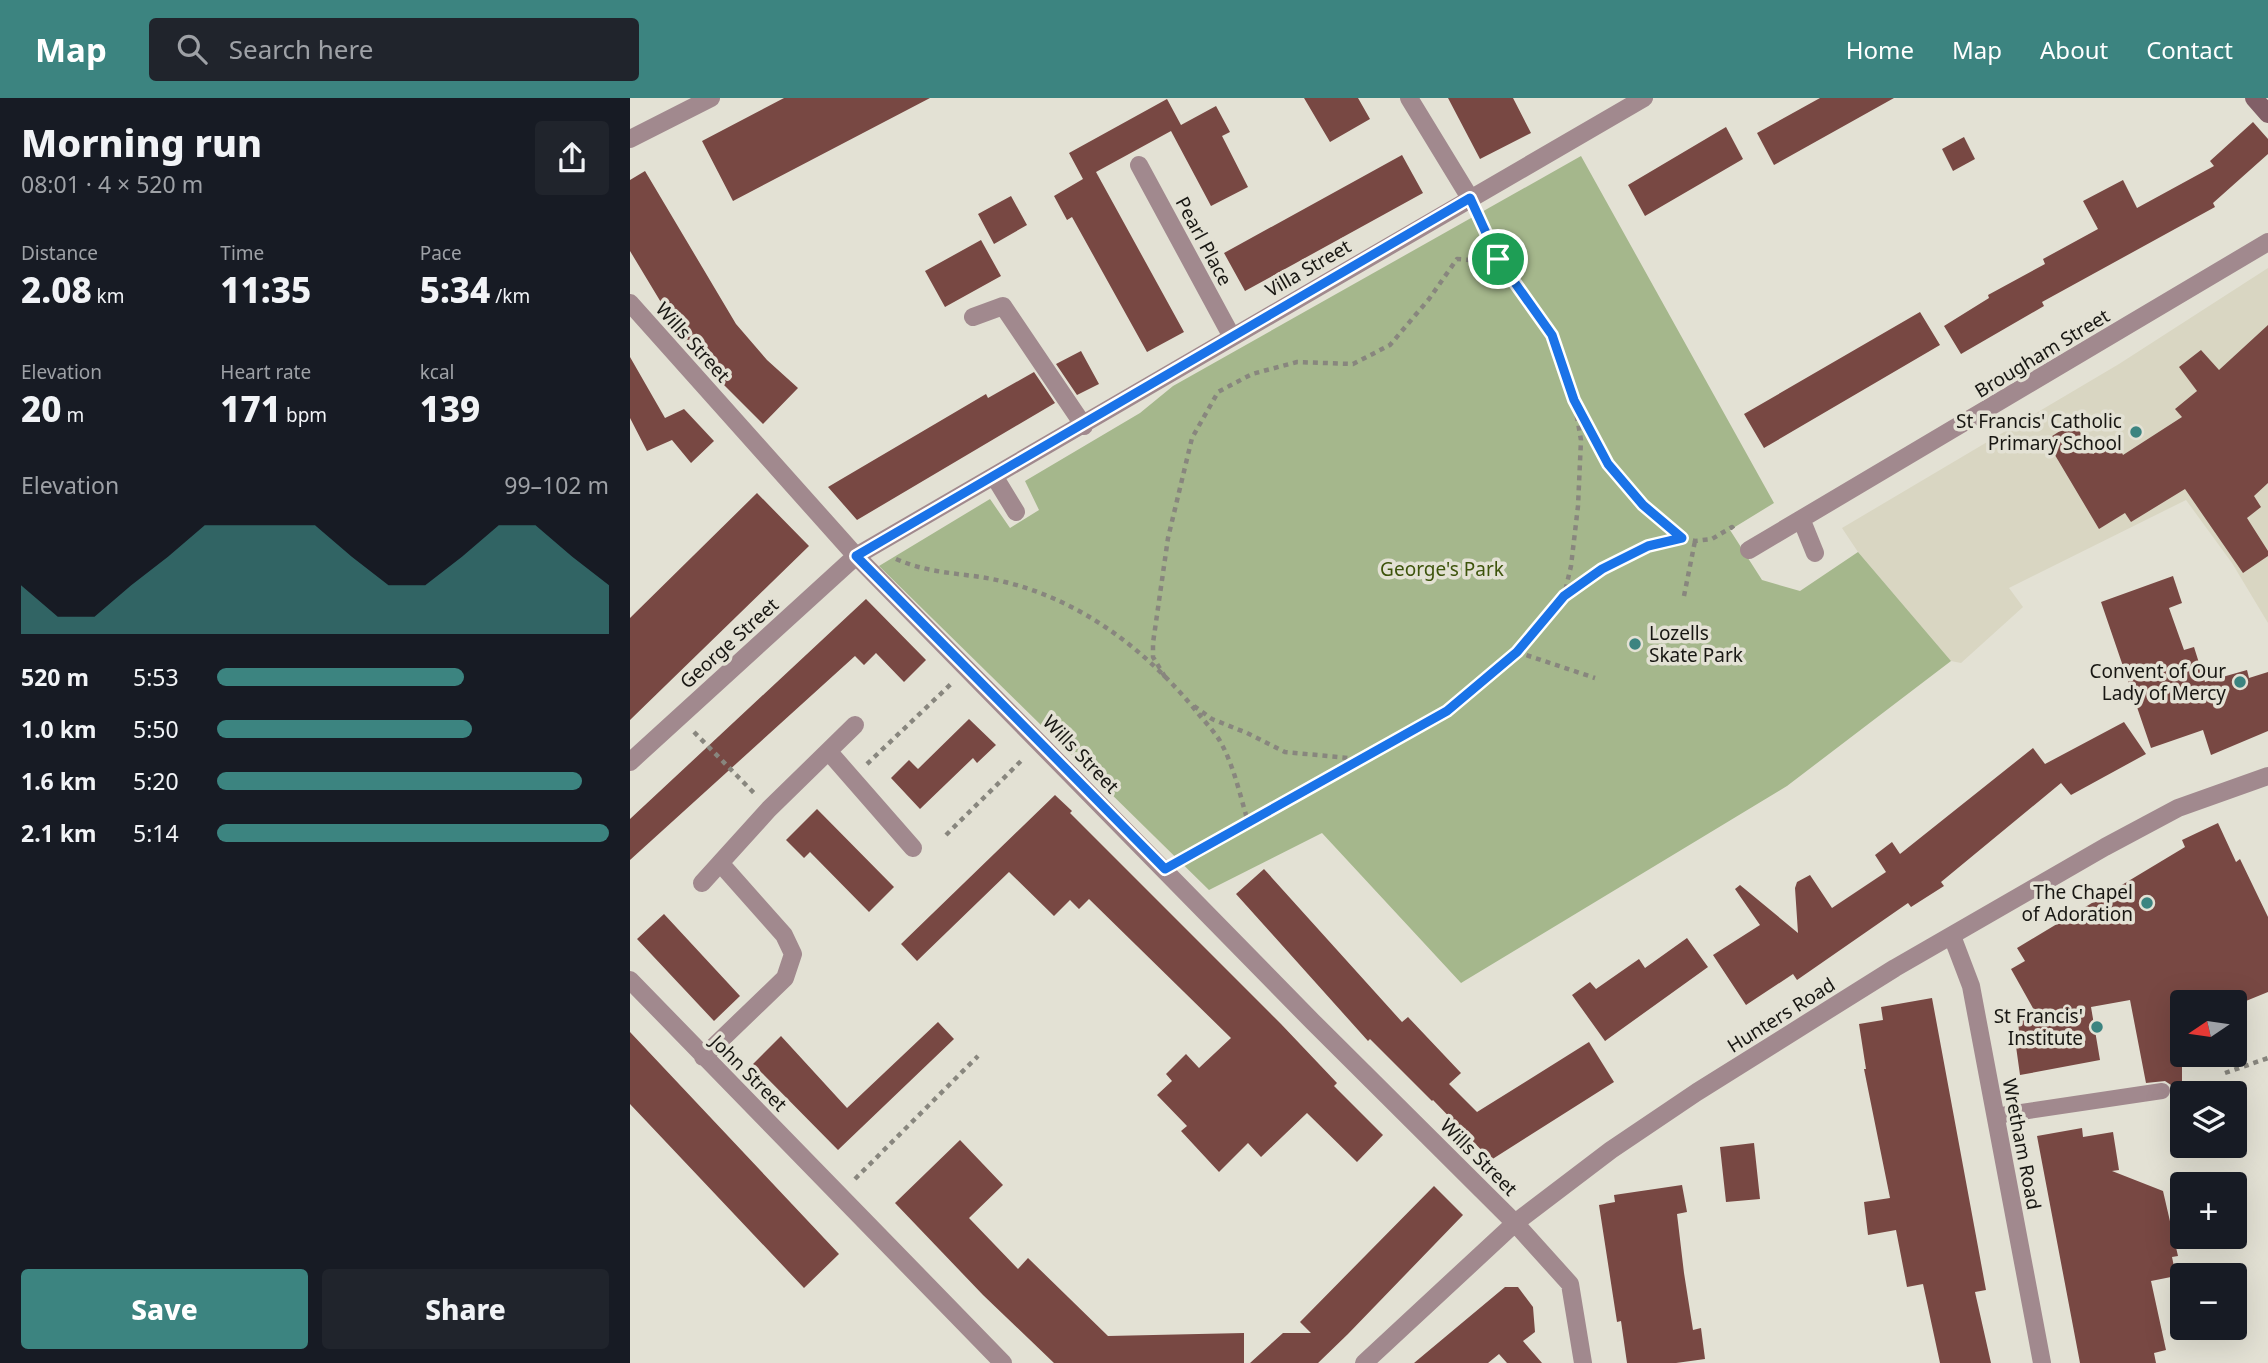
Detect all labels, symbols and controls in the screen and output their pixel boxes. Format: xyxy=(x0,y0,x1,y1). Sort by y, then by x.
search box xyxy=(149,18,639,81)
text: Map xyxy=(35,27,107,72)
icon: search xyxy=(173,30,211,68)
text: Search here xyxy=(229,31,373,67)
text: Home xyxy=(1846,33,1914,66)
text: Map xyxy=(1952,33,2002,66)
text: About xyxy=(2040,33,2108,66)
text: Contact xyxy=(2146,33,2233,66)
text: Morning run xyxy=(21,116,262,168)
button: share xyxy=(535,121,609,195)
text: 08:01 · 4 × 520 m xyxy=(21,168,203,200)
street label: Pearl Place xyxy=(1170,192,1238,290)
pin xyxy=(1468,229,1528,289)
street label: Villa Street xyxy=(1260,233,1356,303)
text: Distance xyxy=(21,240,98,266)
text: Time xyxy=(220,240,264,266)
text: Pace xyxy=(420,240,462,266)
icon: arrive xyxy=(1479,240,1517,278)
text: 2.08 xyxy=(21,266,92,313)
text: 11:35 xyxy=(220,266,311,313)
text: 5:34 xyxy=(420,266,490,313)
text: km xyxy=(92,283,125,309)
text: /km xyxy=(490,283,530,309)
street label: Wills Street xyxy=(650,296,736,388)
street label: Brougham Street xyxy=(1970,302,2114,404)
text: Elevation xyxy=(21,359,102,385)
text: Heart rate xyxy=(220,359,311,385)
text: kcal xyxy=(420,359,454,385)
text: 20 xyxy=(21,385,61,432)
text: 171 xyxy=(220,385,281,432)
text: 139 xyxy=(420,385,480,432)
text: m xyxy=(61,402,84,428)
text: bpm xyxy=(281,402,327,428)
place label: St Francis' Catholic Primary School xyxy=(1956,408,2122,456)
marker: St Francis' Catholic Primary School xyxy=(2128,424,2144,440)
text: Elevation xyxy=(21,469,119,501)
text: 99–102 m xyxy=(504,469,609,501)
park label: George's Park xyxy=(1380,556,1504,582)
street label: George Street xyxy=(674,592,784,694)
place label: Lozells Skate Park xyxy=(1649,620,1743,668)
marker: Lozells Skate Park xyxy=(1627,636,1643,652)
place label: Convent of Our Lady of Mercy xyxy=(2089,658,2226,706)
text: 520 m xyxy=(21,661,89,693)
text: 5:53 xyxy=(133,661,179,693)
marker: Convent of Our Lady of Mercy xyxy=(2232,674,2248,690)
street label: Wills Street xyxy=(1037,709,1125,799)
text: 1.0 km xyxy=(21,713,96,745)
text: 5:50 xyxy=(133,713,179,745)
text: 1.6 km xyxy=(21,765,96,797)
text: 5:20 xyxy=(133,765,179,797)
text: 2.1 km xyxy=(21,817,96,849)
text: 5:14 xyxy=(133,817,179,849)
place label: The Chapel of Adoration xyxy=(2022,879,2133,927)
marker: The Chapel of Adoration xyxy=(2139,895,2155,911)
street label: Hunters Road xyxy=(1722,971,1840,1059)
north arrow xyxy=(2170,990,2247,1068)
map controls xyxy=(2170,990,2247,1340)
place label: St Francis' Institute xyxy=(1994,1003,2083,1051)
marker: St Francis' Institute xyxy=(2089,1019,2105,1035)
street label: John Street xyxy=(704,1028,793,1117)
street label: Wretham Road xyxy=(1997,1076,2047,1212)
button: layers xyxy=(2170,1081,2247,1158)
street label: Wills Street xyxy=(1435,1113,1523,1201)
button: + xyxy=(2170,1172,2247,1249)
button: − xyxy=(2170,1263,2247,1340)
button: Save xyxy=(21,1269,308,1349)
button: Share xyxy=(322,1269,609,1349)

